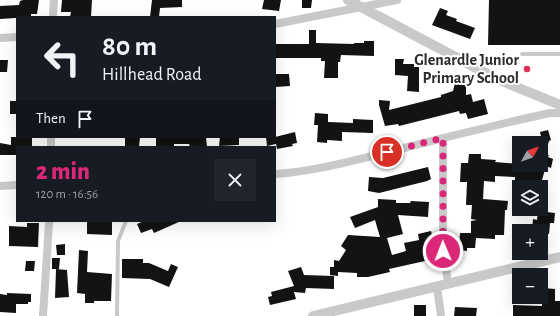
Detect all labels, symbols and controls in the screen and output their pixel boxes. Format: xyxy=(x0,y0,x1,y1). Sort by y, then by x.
icon: left xyxy=(36,32,88,84)
text: 80 m xyxy=(102,33,157,61)
place label: Glenardle Junior Primary School xyxy=(414,52,519,87)
marker: Glenardle Junior Primary School xyxy=(522,64,532,74)
text: Hillhead Road xyxy=(102,66,202,84)
icon: arrive xyxy=(74,108,96,130)
text: Then xyxy=(36,111,66,126)
pin xyxy=(370,135,404,169)
north arrow xyxy=(512,136,548,172)
map controls xyxy=(512,136,548,304)
icon: arrive xyxy=(376,141,398,163)
button: close xyxy=(214,159,256,201)
text: 2 min xyxy=(36,160,90,184)
button: layers xyxy=(512,180,548,216)
text: 120 m · 16:56 xyxy=(36,188,98,201)
button: + xyxy=(512,224,548,260)
position arrow xyxy=(422,230,464,272)
button: − xyxy=(512,268,548,304)

